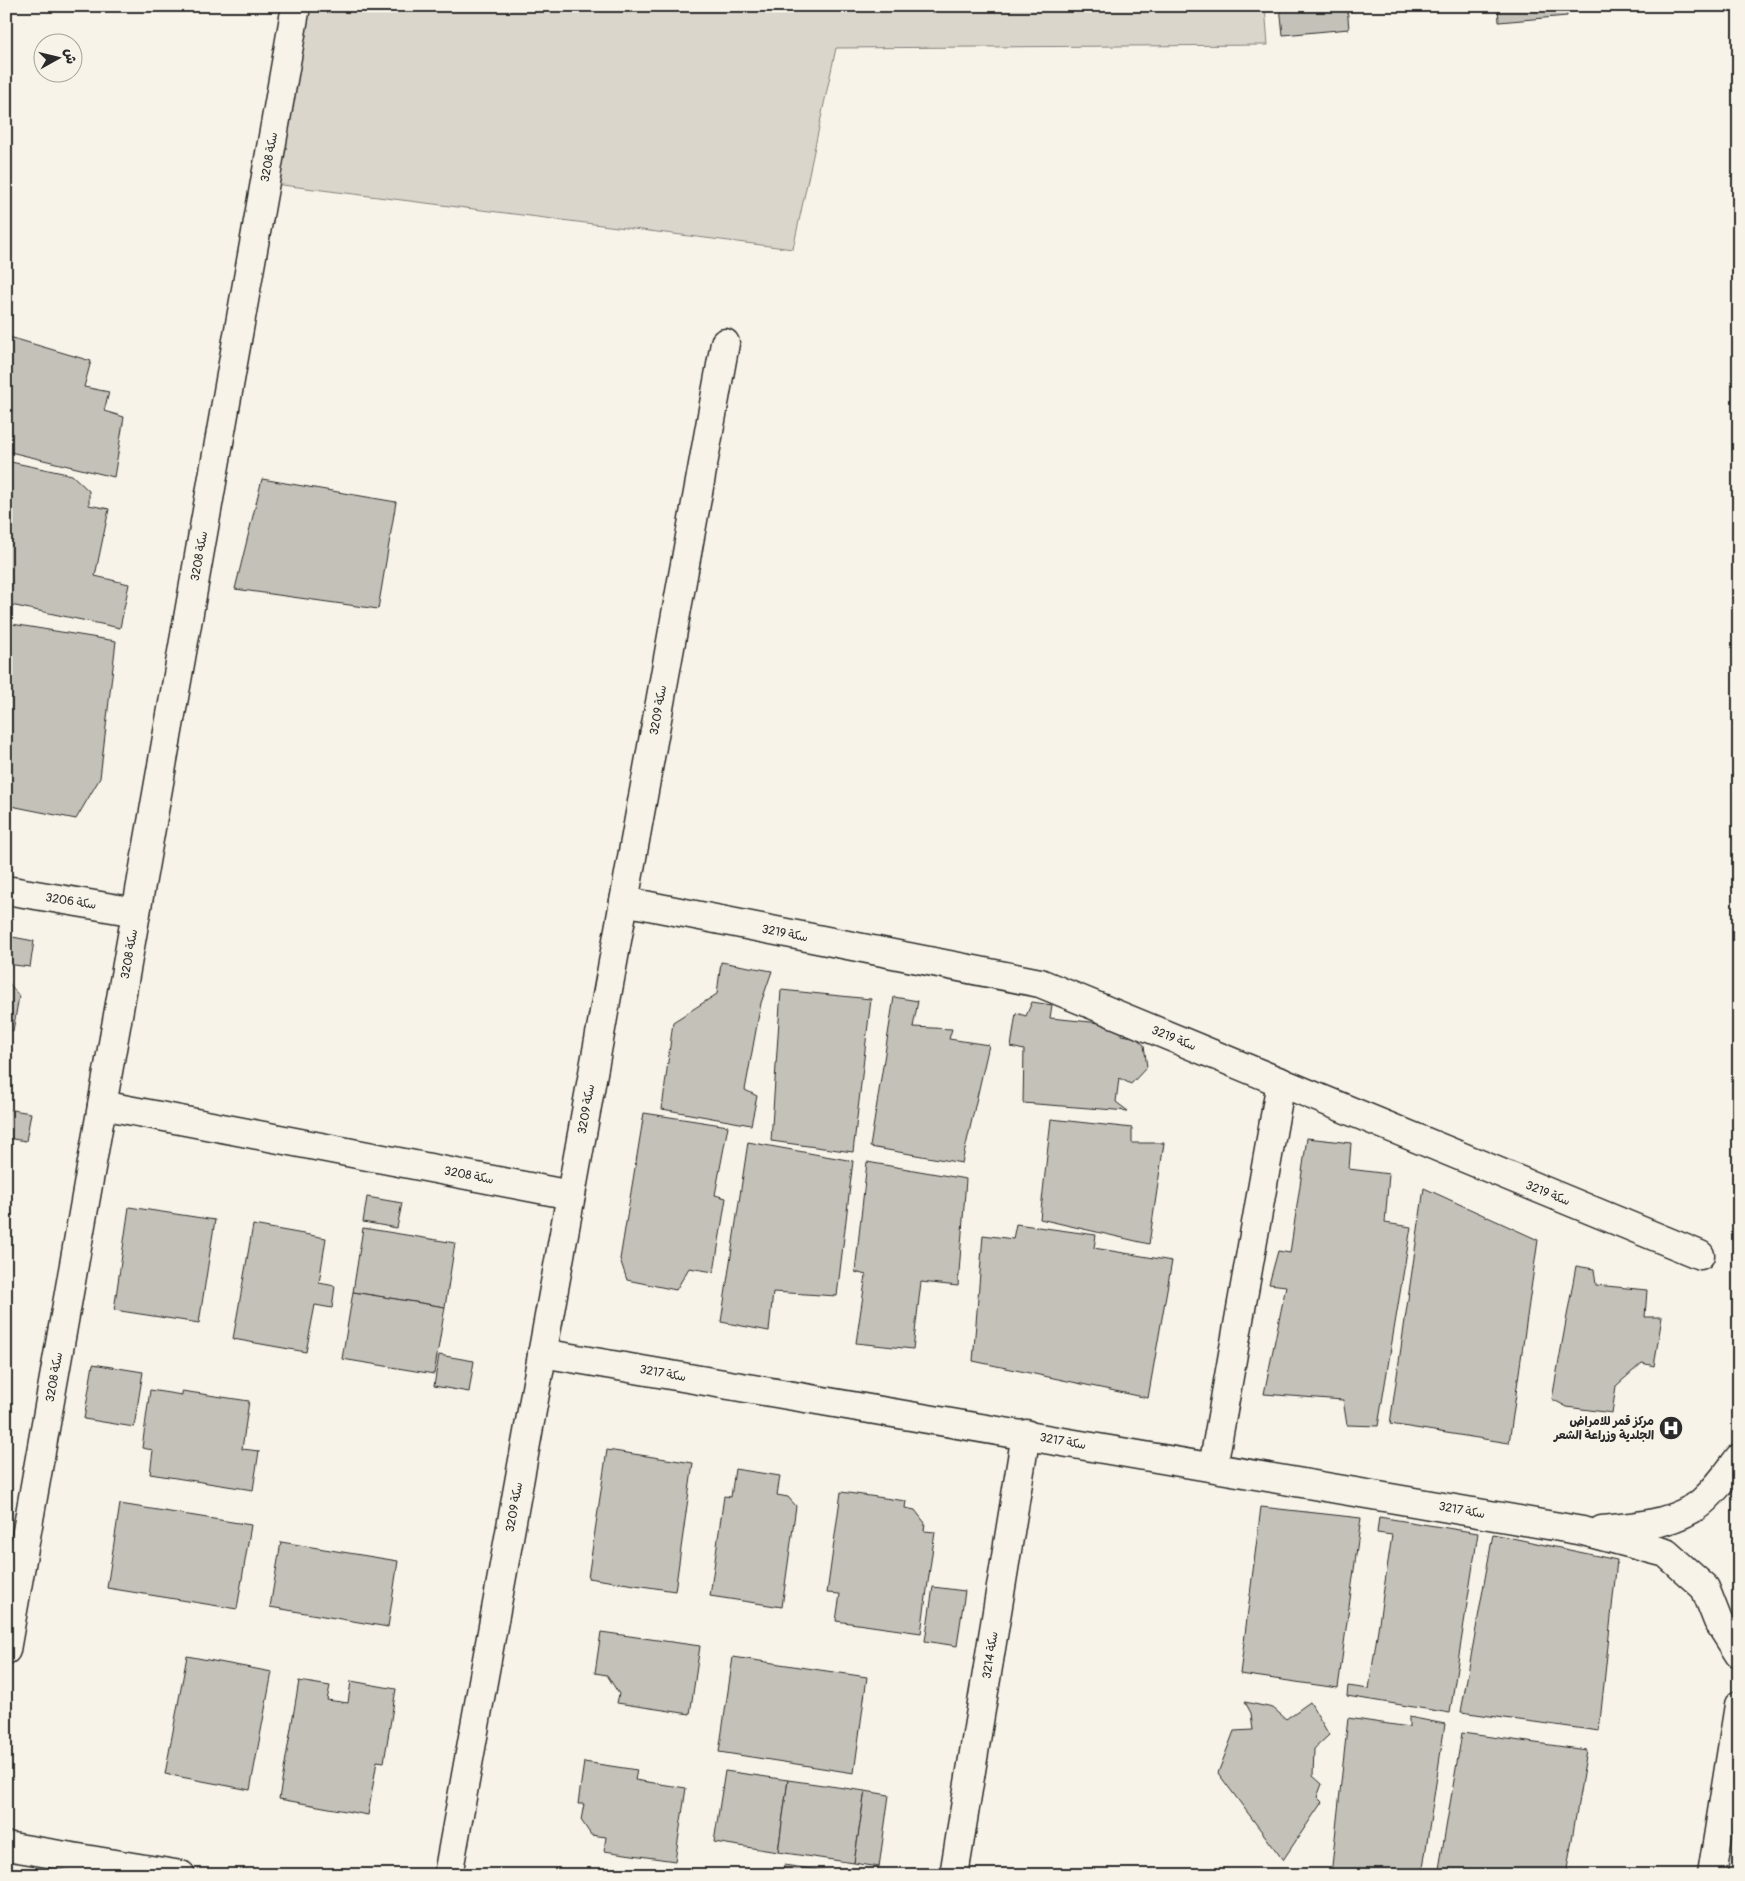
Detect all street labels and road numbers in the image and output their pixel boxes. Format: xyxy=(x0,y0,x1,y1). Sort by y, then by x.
street label: سكة 3208 xyxy=(258,131,281,183)
street label: سكة 3208 xyxy=(188,530,211,582)
street label: سكة 3209 xyxy=(647,684,670,736)
street label: سكة 3206 xyxy=(44,890,97,913)
street label: سكة 3219 xyxy=(760,922,809,945)
street label: سكة 3208 xyxy=(118,928,141,980)
street label: سكة 3219 xyxy=(1149,1023,1198,1054)
street label: سكة 3209 xyxy=(575,1083,598,1135)
street label: سكة 3208 xyxy=(443,1163,495,1188)
street label: سكة 3219 xyxy=(1523,1178,1572,1209)
street label: سكة 3208 xyxy=(43,1351,66,1403)
street label: سكة 3217 xyxy=(638,1362,687,1385)
street label: سكة 3217 xyxy=(1038,1430,1087,1453)
street label: سكة 3209 xyxy=(503,1481,526,1533)
street label: سكة 3217 xyxy=(1437,1499,1486,1522)
street label: سكة 3214 xyxy=(979,1630,1002,1680)

